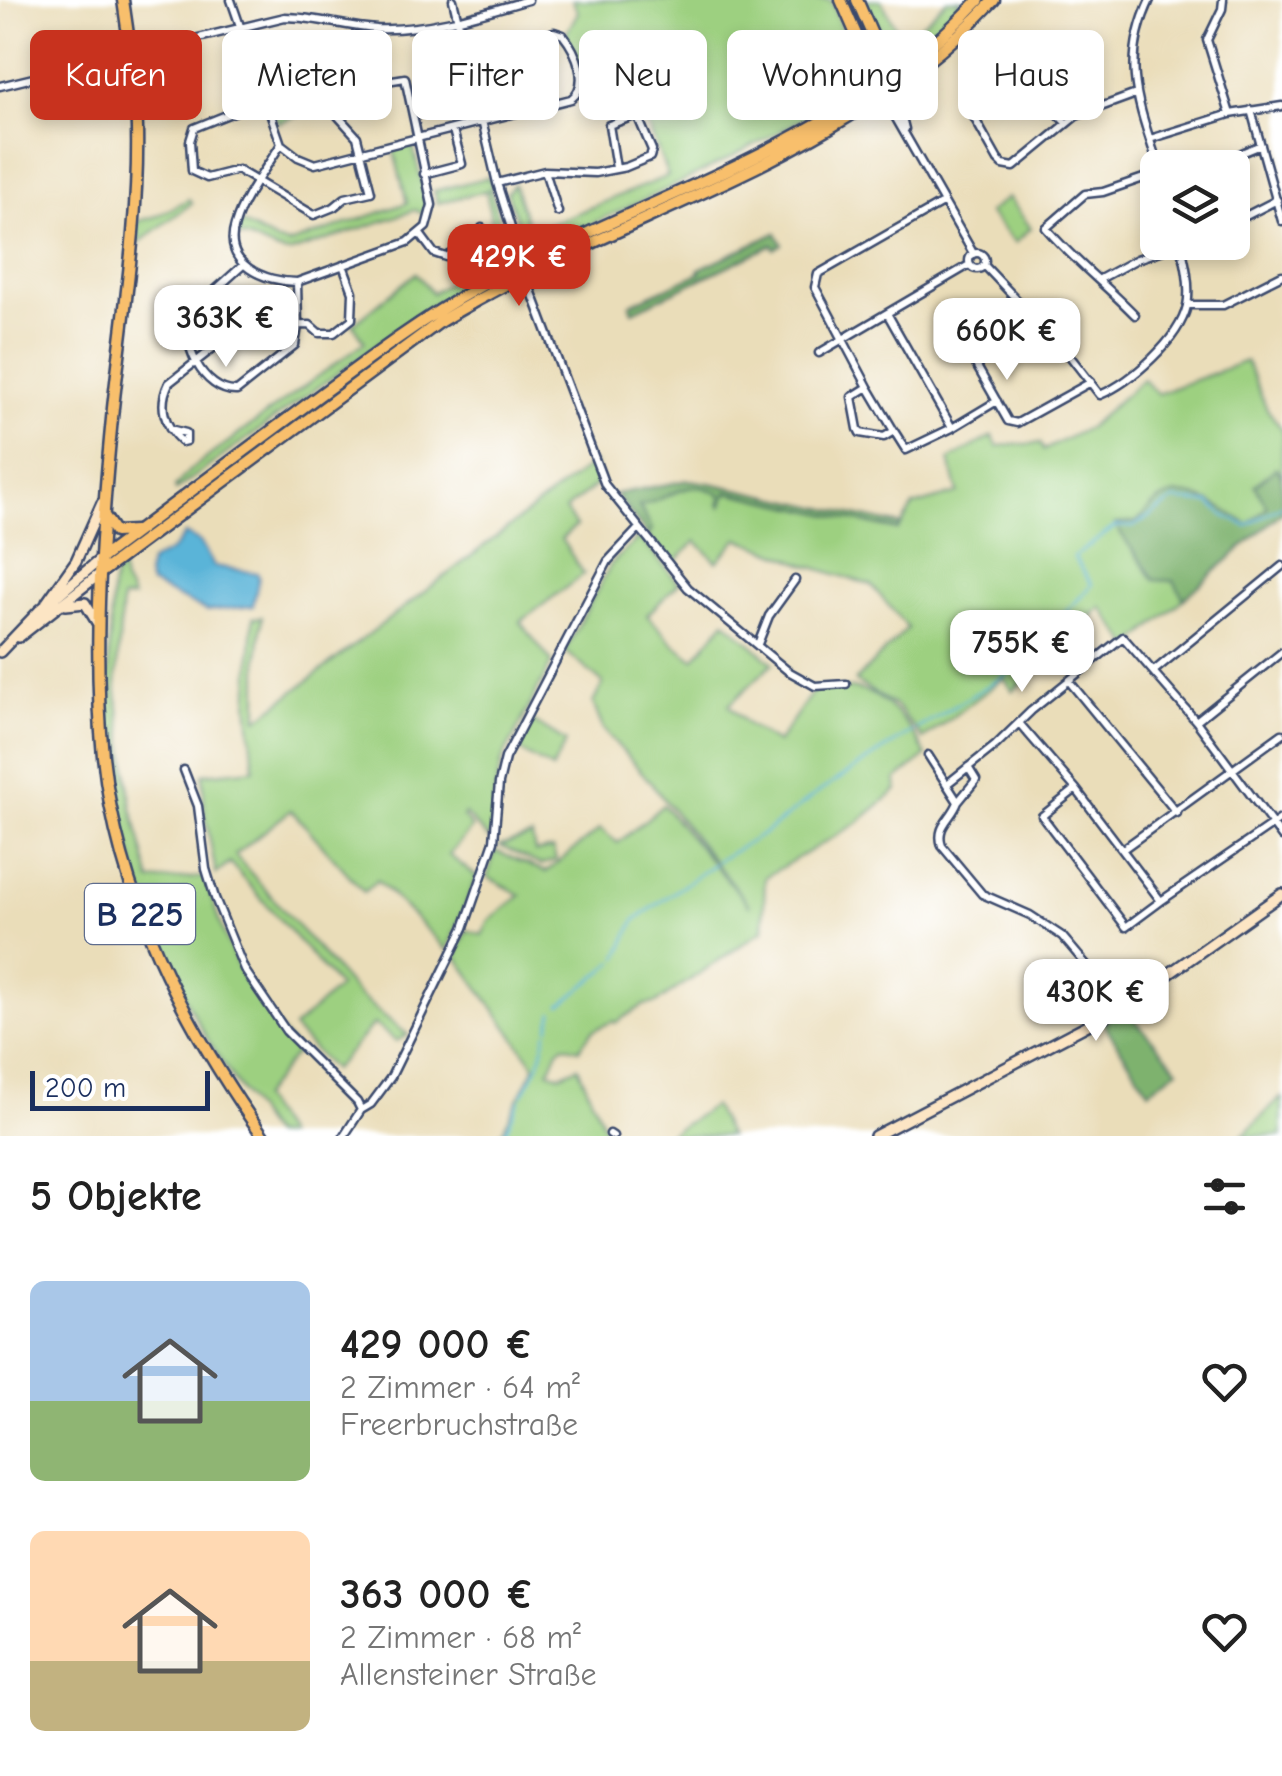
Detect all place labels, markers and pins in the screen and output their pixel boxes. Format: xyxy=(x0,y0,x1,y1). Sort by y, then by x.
pin: 429K € xyxy=(438,224,600,309)
pin: 363K € xyxy=(145,285,307,370)
pin: 660K € xyxy=(926,298,1088,383)
pin: 755K € xyxy=(941,610,1103,695)
pin: 430K € xyxy=(1015,959,1177,1044)

